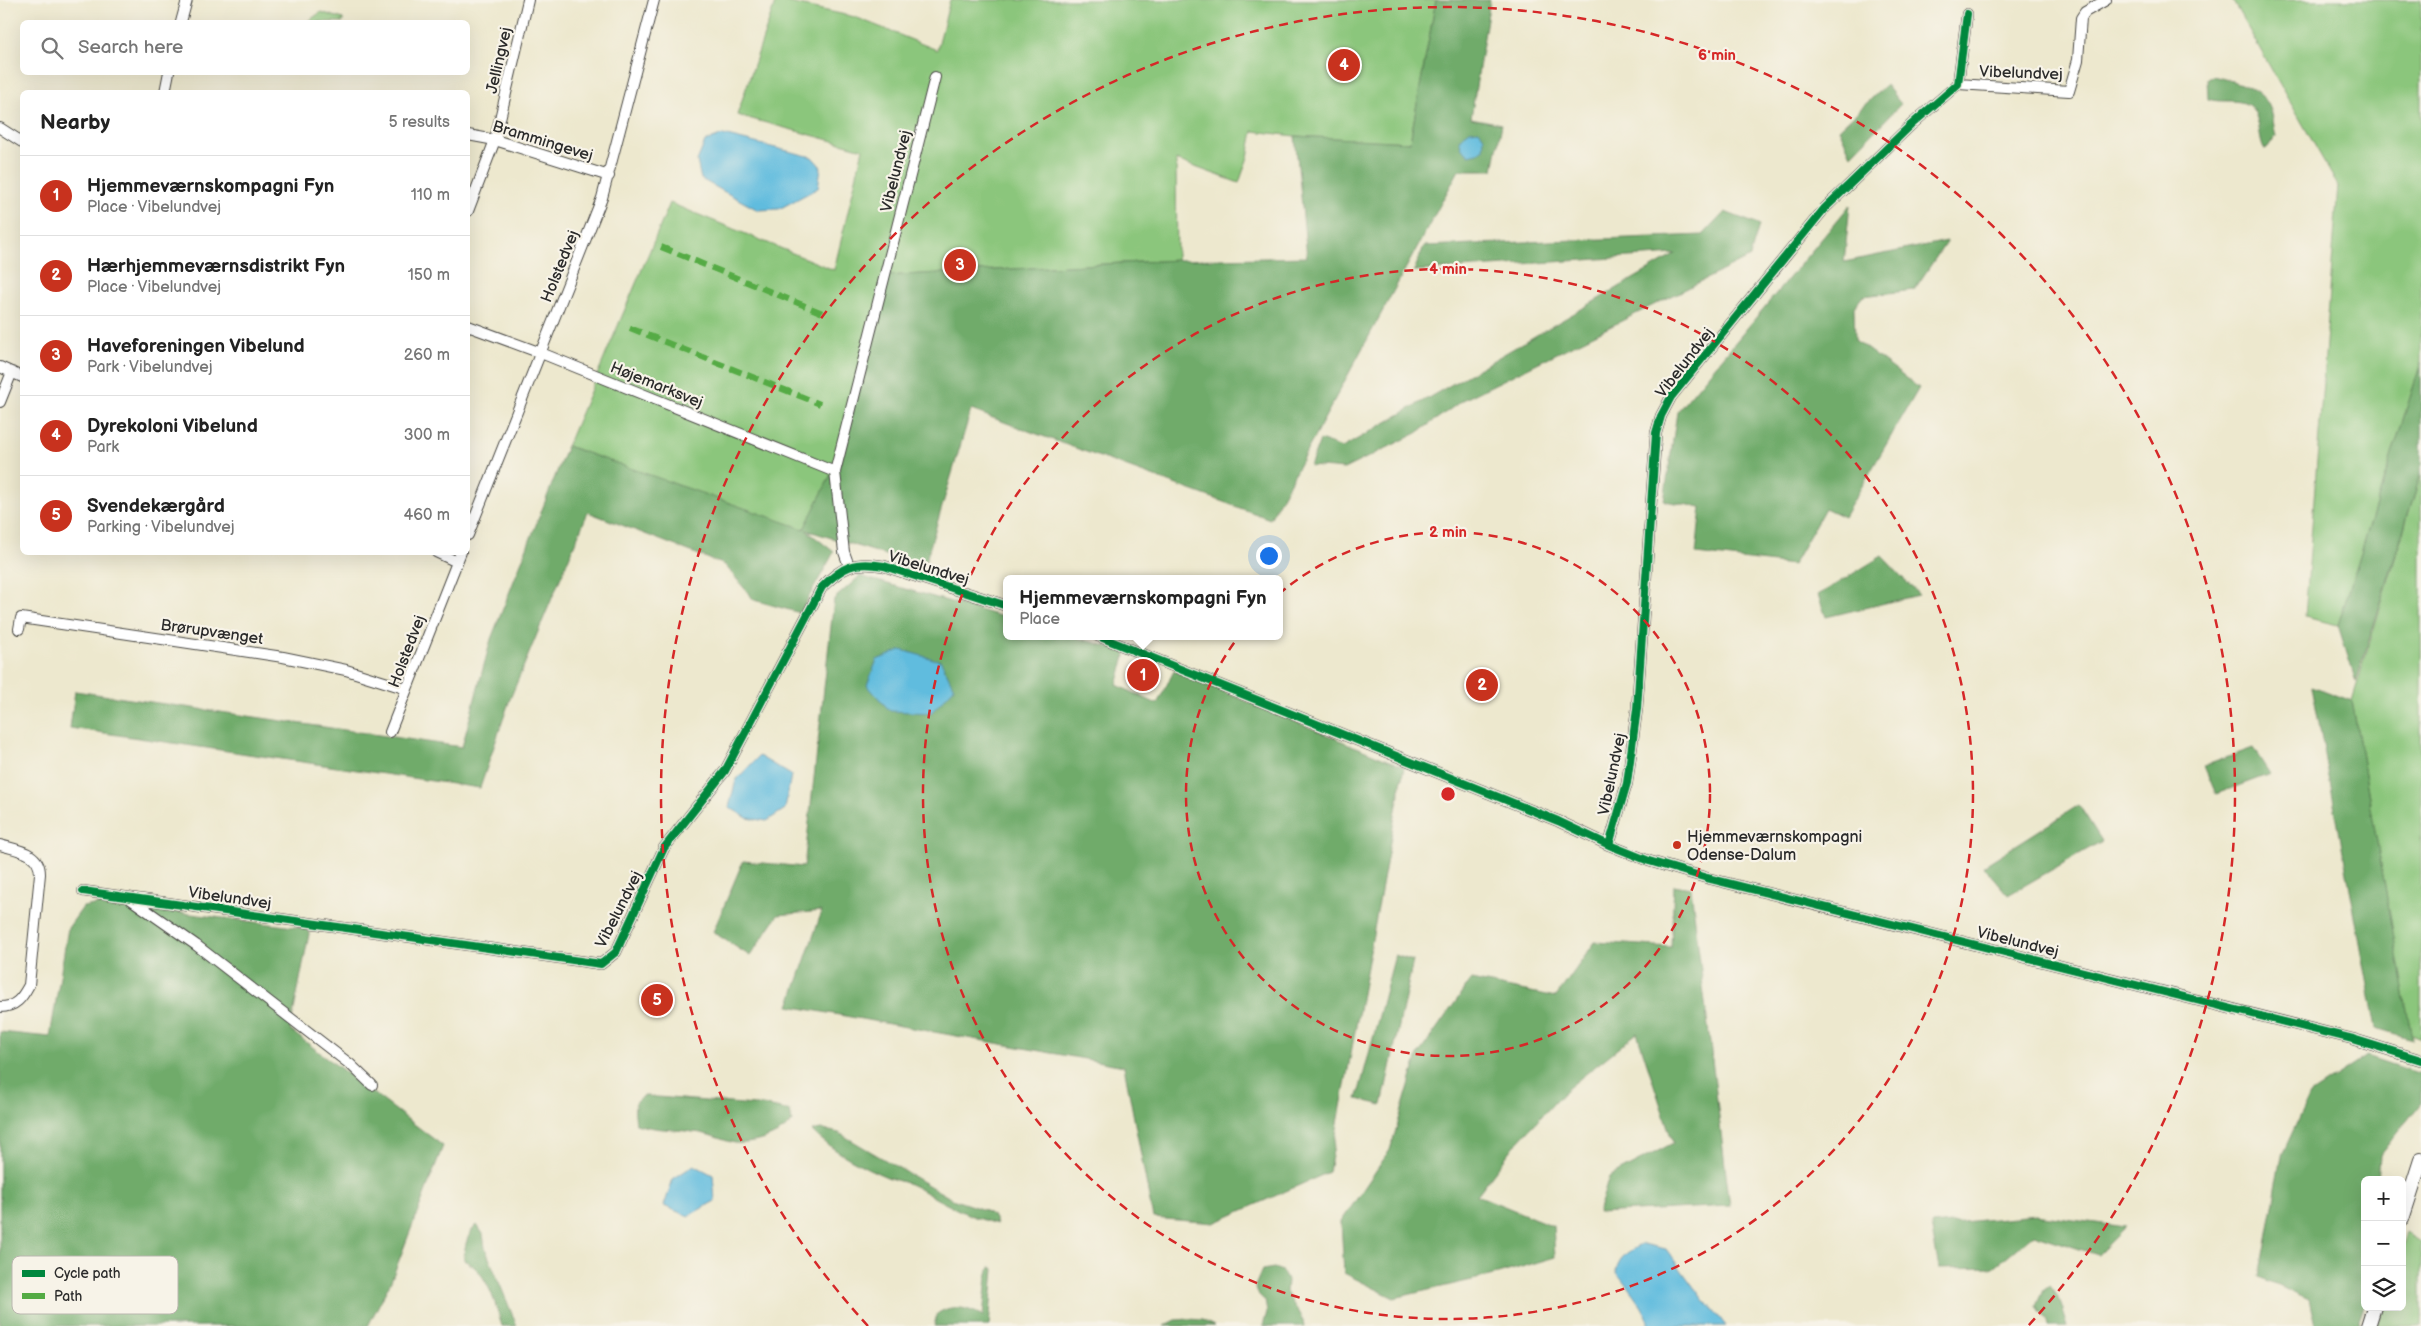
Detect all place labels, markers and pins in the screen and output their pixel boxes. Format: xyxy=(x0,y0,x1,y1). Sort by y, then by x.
pin: 4 xyxy=(1328,46,1360,84)
pin: 3 xyxy=(944,246,976,284)
pin: 1 xyxy=(1127,656,1159,694)
pin: 2 xyxy=(1466,666,1498,704)
centre of rings xyxy=(1439,785,1457,803)
place label: Hjemmeværnskompagni Odense-Dalum xyxy=(1687,828,1862,865)
marker: Hjemmeværnskompagni Odense-Dalum xyxy=(1671,839,1683,851)
pin: 5 xyxy=(641,981,673,1019)

